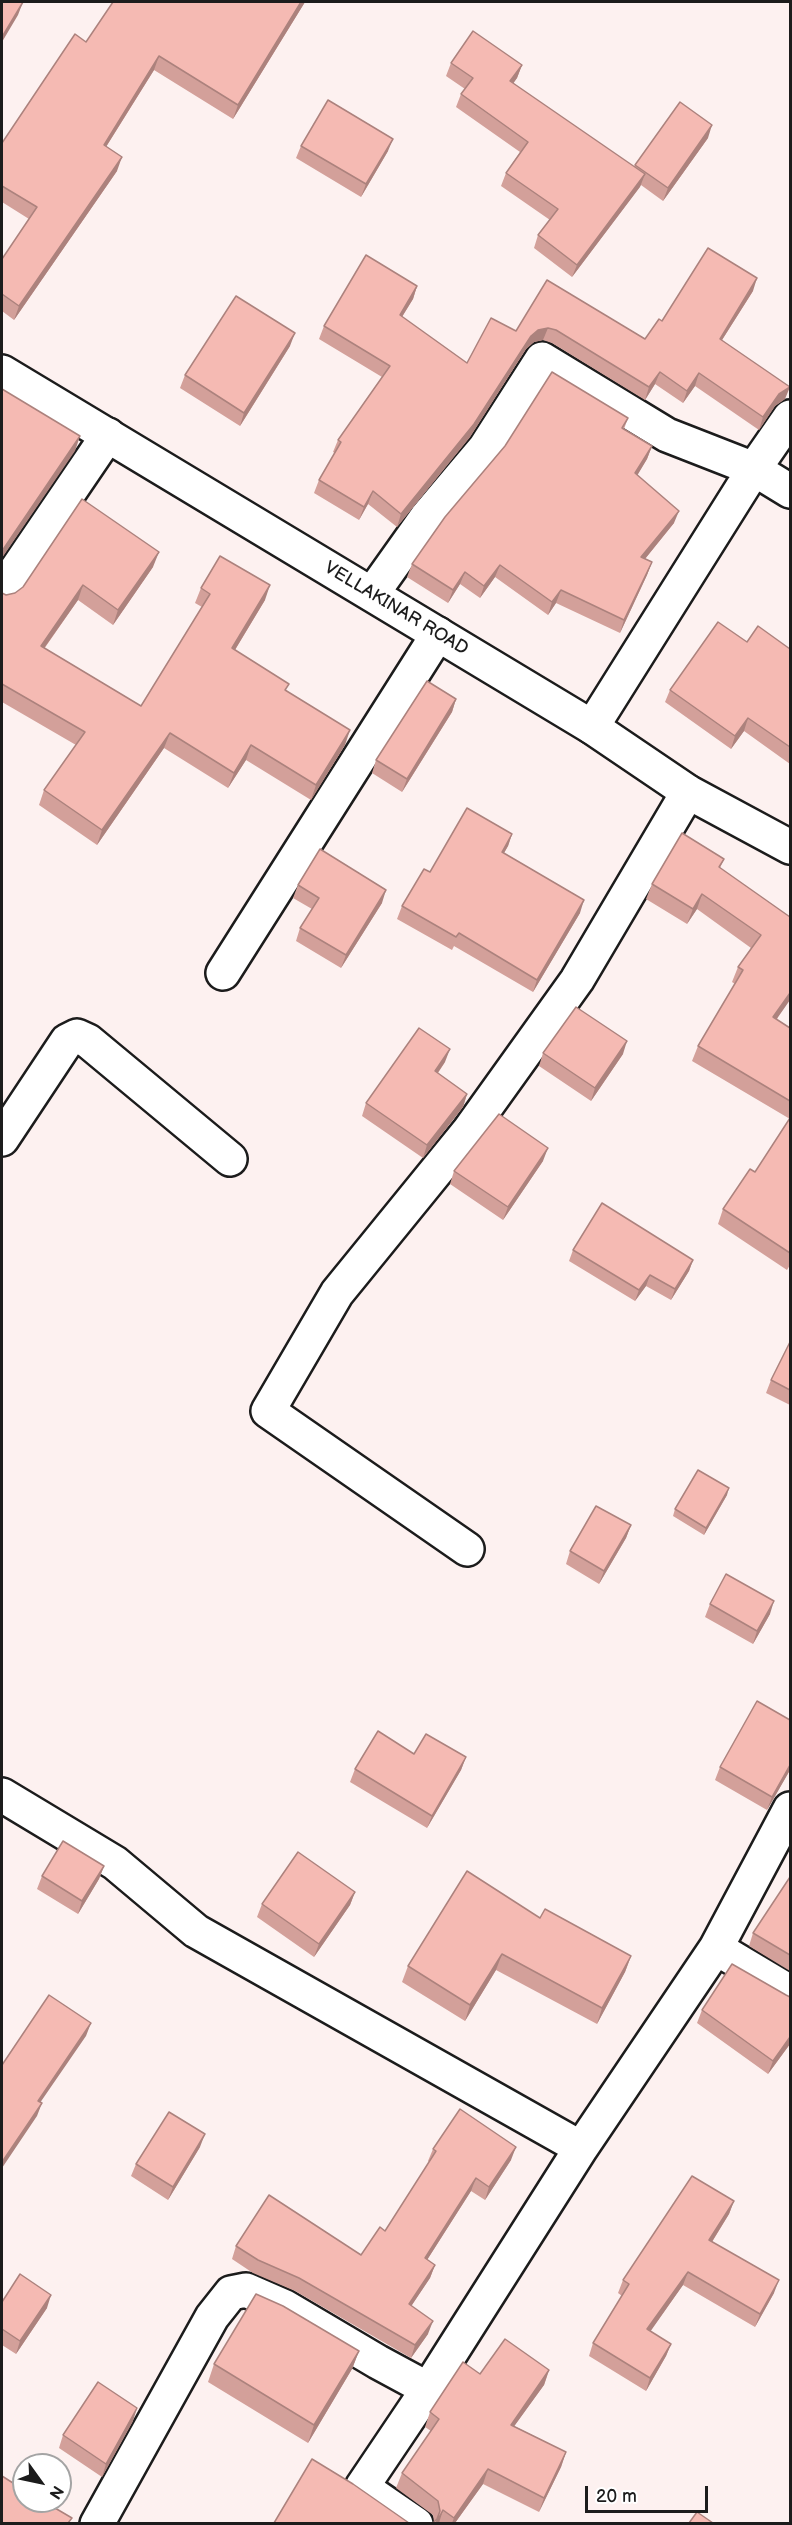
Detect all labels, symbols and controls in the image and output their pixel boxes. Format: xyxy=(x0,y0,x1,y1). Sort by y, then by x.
street label: VELLAKINAR ROAD xyxy=(320,557,472,661)
north arrow xyxy=(12,2453,72,2513)
scale bar xyxy=(588,2474,711,2512)
text: N xyxy=(45,2482,67,2502)
text: 20 m xyxy=(596,2486,637,2507)

